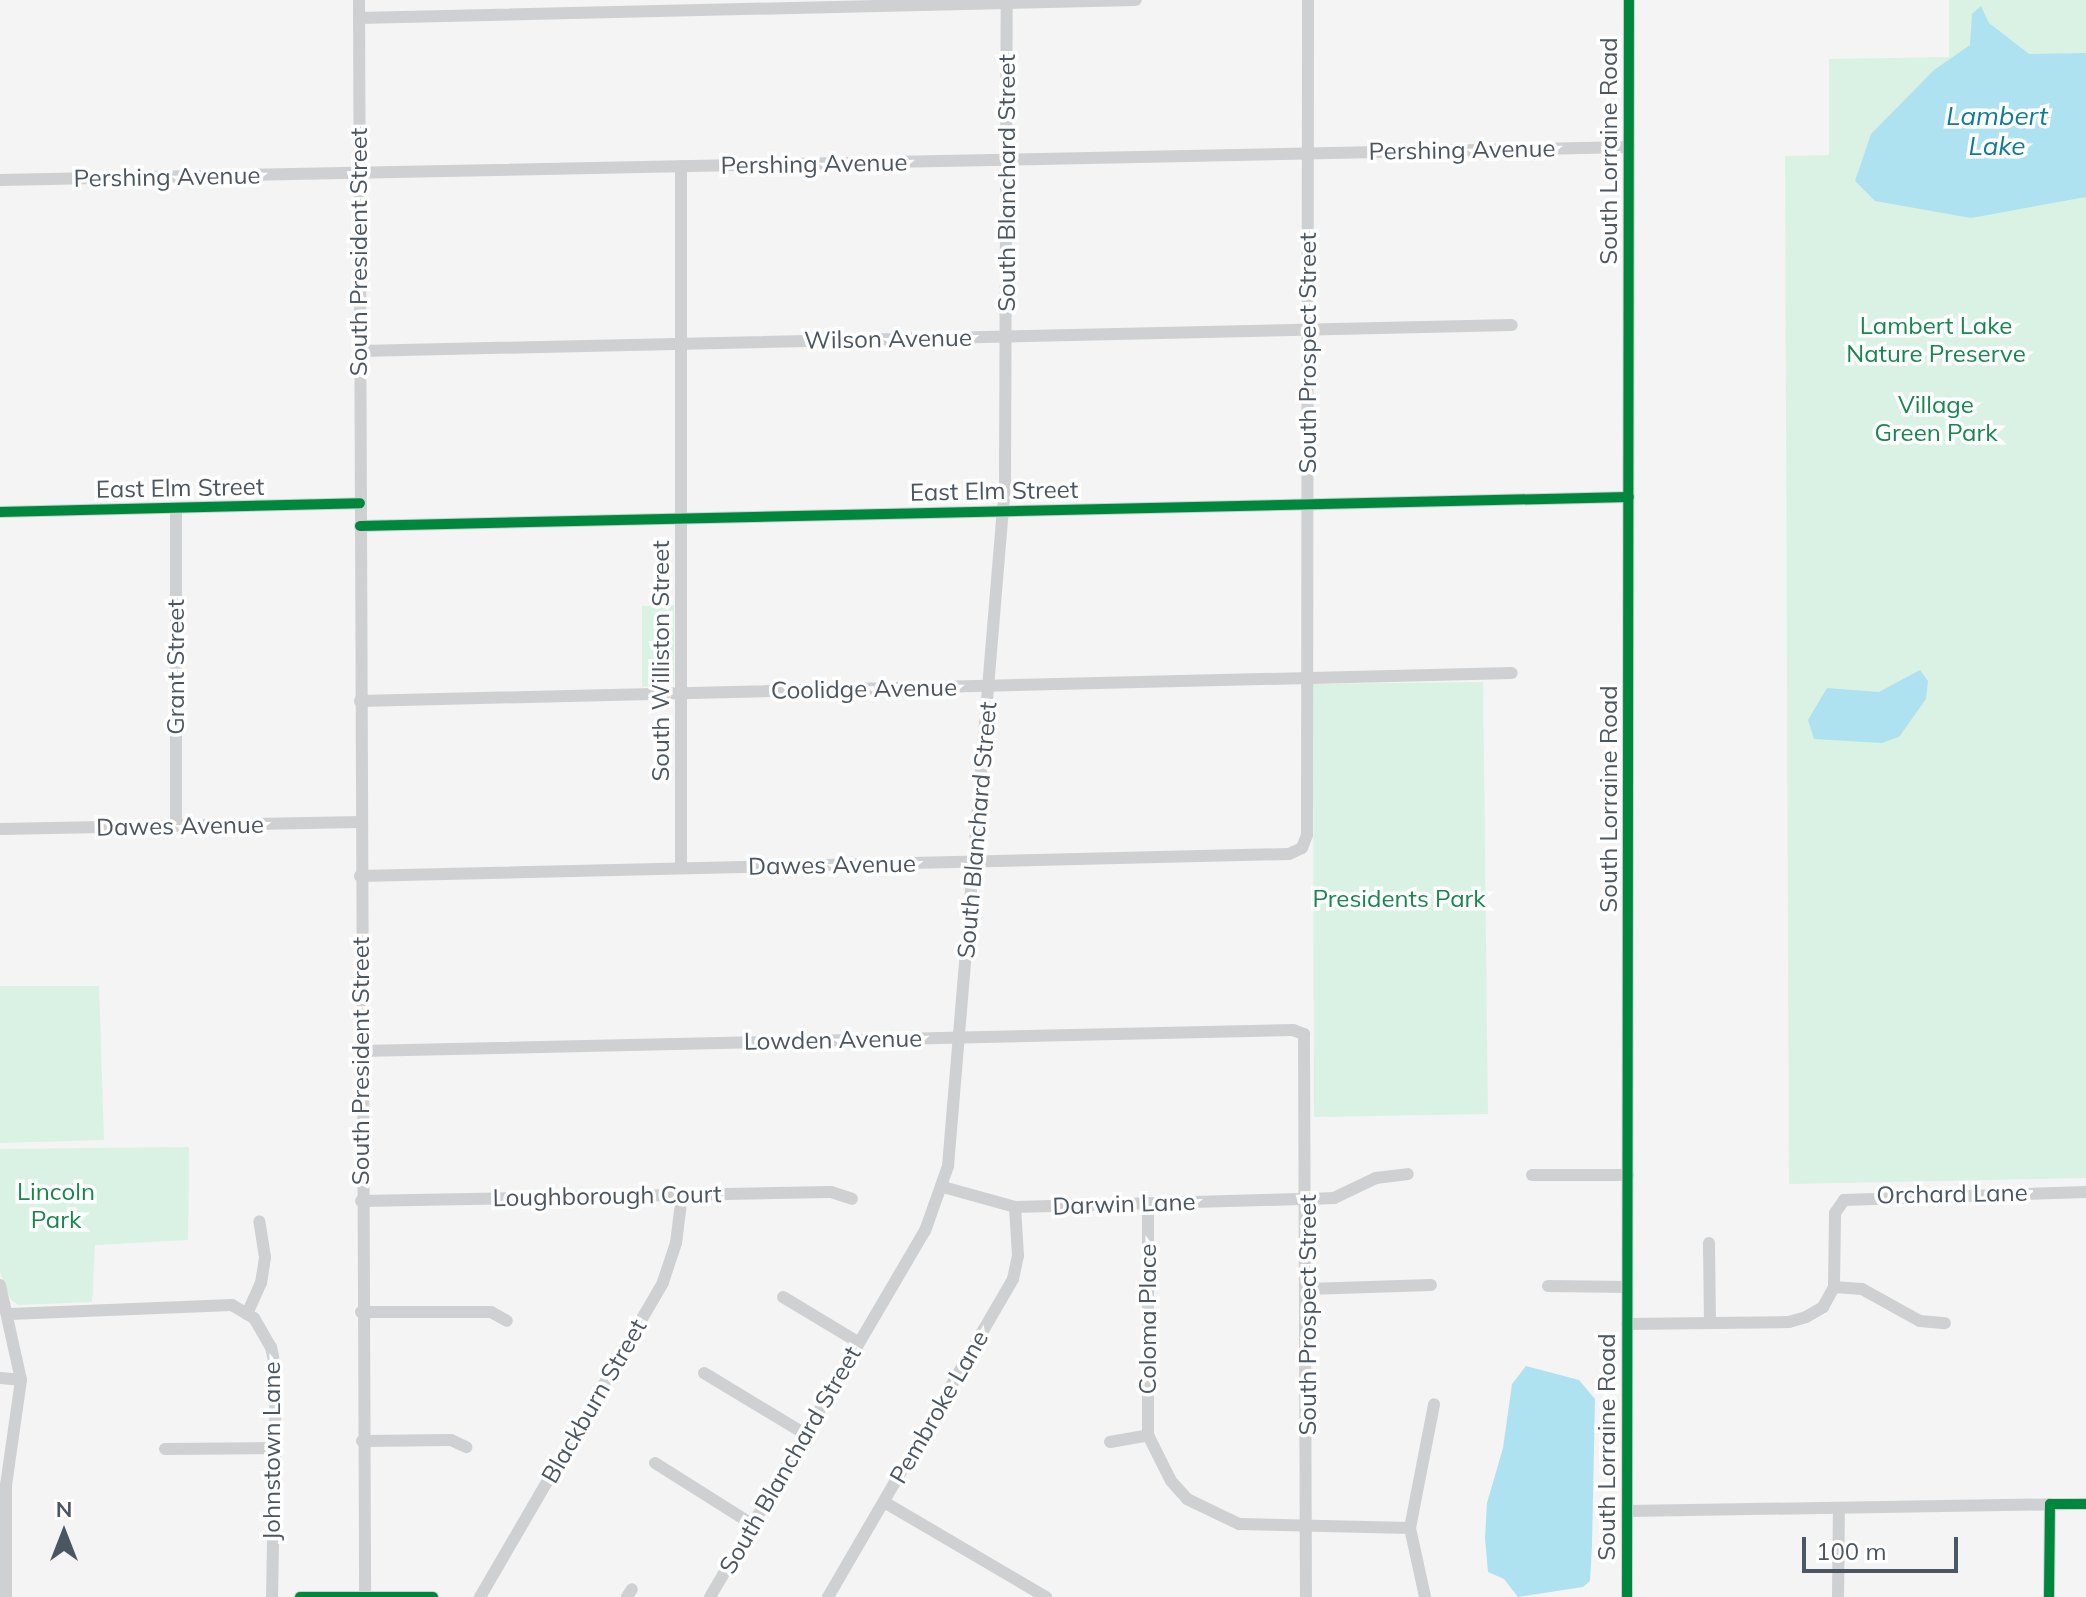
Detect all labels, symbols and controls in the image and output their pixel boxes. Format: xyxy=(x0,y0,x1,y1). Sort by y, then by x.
street label: South Lorraine Road xyxy=(1595,37,1623,265)
street label: South Blanchard Street xyxy=(993,54,1021,312)
water label: Lambert Lake xyxy=(1946,100,2048,162)
street label: South President Street xyxy=(345,128,373,376)
street label: Pershing Avenue xyxy=(1368,134,1556,166)
street label: Pershing Avenue xyxy=(720,148,908,180)
street label: Pershing Avenue xyxy=(73,161,261,193)
street label: South Prospect Street xyxy=(1294,232,1322,474)
park label: Lambert Lake Nature Preserve xyxy=(1846,312,2026,368)
street label: Wilson Avenue xyxy=(804,323,972,355)
park label: Village Green Park xyxy=(1874,391,1998,447)
street label: East Elm Street xyxy=(96,472,264,504)
street label: East Elm Street xyxy=(910,475,1078,507)
street label: South Williston Street xyxy=(647,540,675,782)
street label: Grant Street xyxy=(162,599,190,735)
street label: Coolidge Avenue xyxy=(771,673,957,705)
street label: South Lorraine Road xyxy=(1595,685,1623,913)
street label: South Blanchard Street xyxy=(951,700,1003,960)
street label: Dawes Avenue xyxy=(96,810,264,842)
street label: Dawes Avenue xyxy=(748,849,916,881)
park label: Presidents Park xyxy=(1312,885,1486,913)
street label: South President Street xyxy=(347,937,375,1185)
street label: Lowden Avenue xyxy=(743,1024,923,1056)
park label: Lincoln Park xyxy=(17,1178,95,1234)
street label: Orchard Lane xyxy=(1876,1178,2028,1210)
street label: Loughborough Court xyxy=(492,1180,722,1212)
street label: Darwin Lane xyxy=(1052,1187,1196,1221)
street label: South Prospect Street xyxy=(1294,1194,1322,1436)
street label: Coloma Place xyxy=(1134,1244,1162,1394)
street label: Blackburn Street xyxy=(535,1314,653,1488)
street label: Pembroke Lane xyxy=(884,1325,994,1489)
street label: South Lorraine Road xyxy=(1593,1333,1621,1561)
street label: South Blanchard Street xyxy=(713,1341,867,1579)
street label: Johnstown Lane xyxy=(258,1361,286,1541)
north arrow xyxy=(24,1493,104,1573)
text: N xyxy=(56,1495,72,1523)
scale bar xyxy=(1806,1521,1962,1571)
text: 100 m xyxy=(1816,1536,1887,1566)

